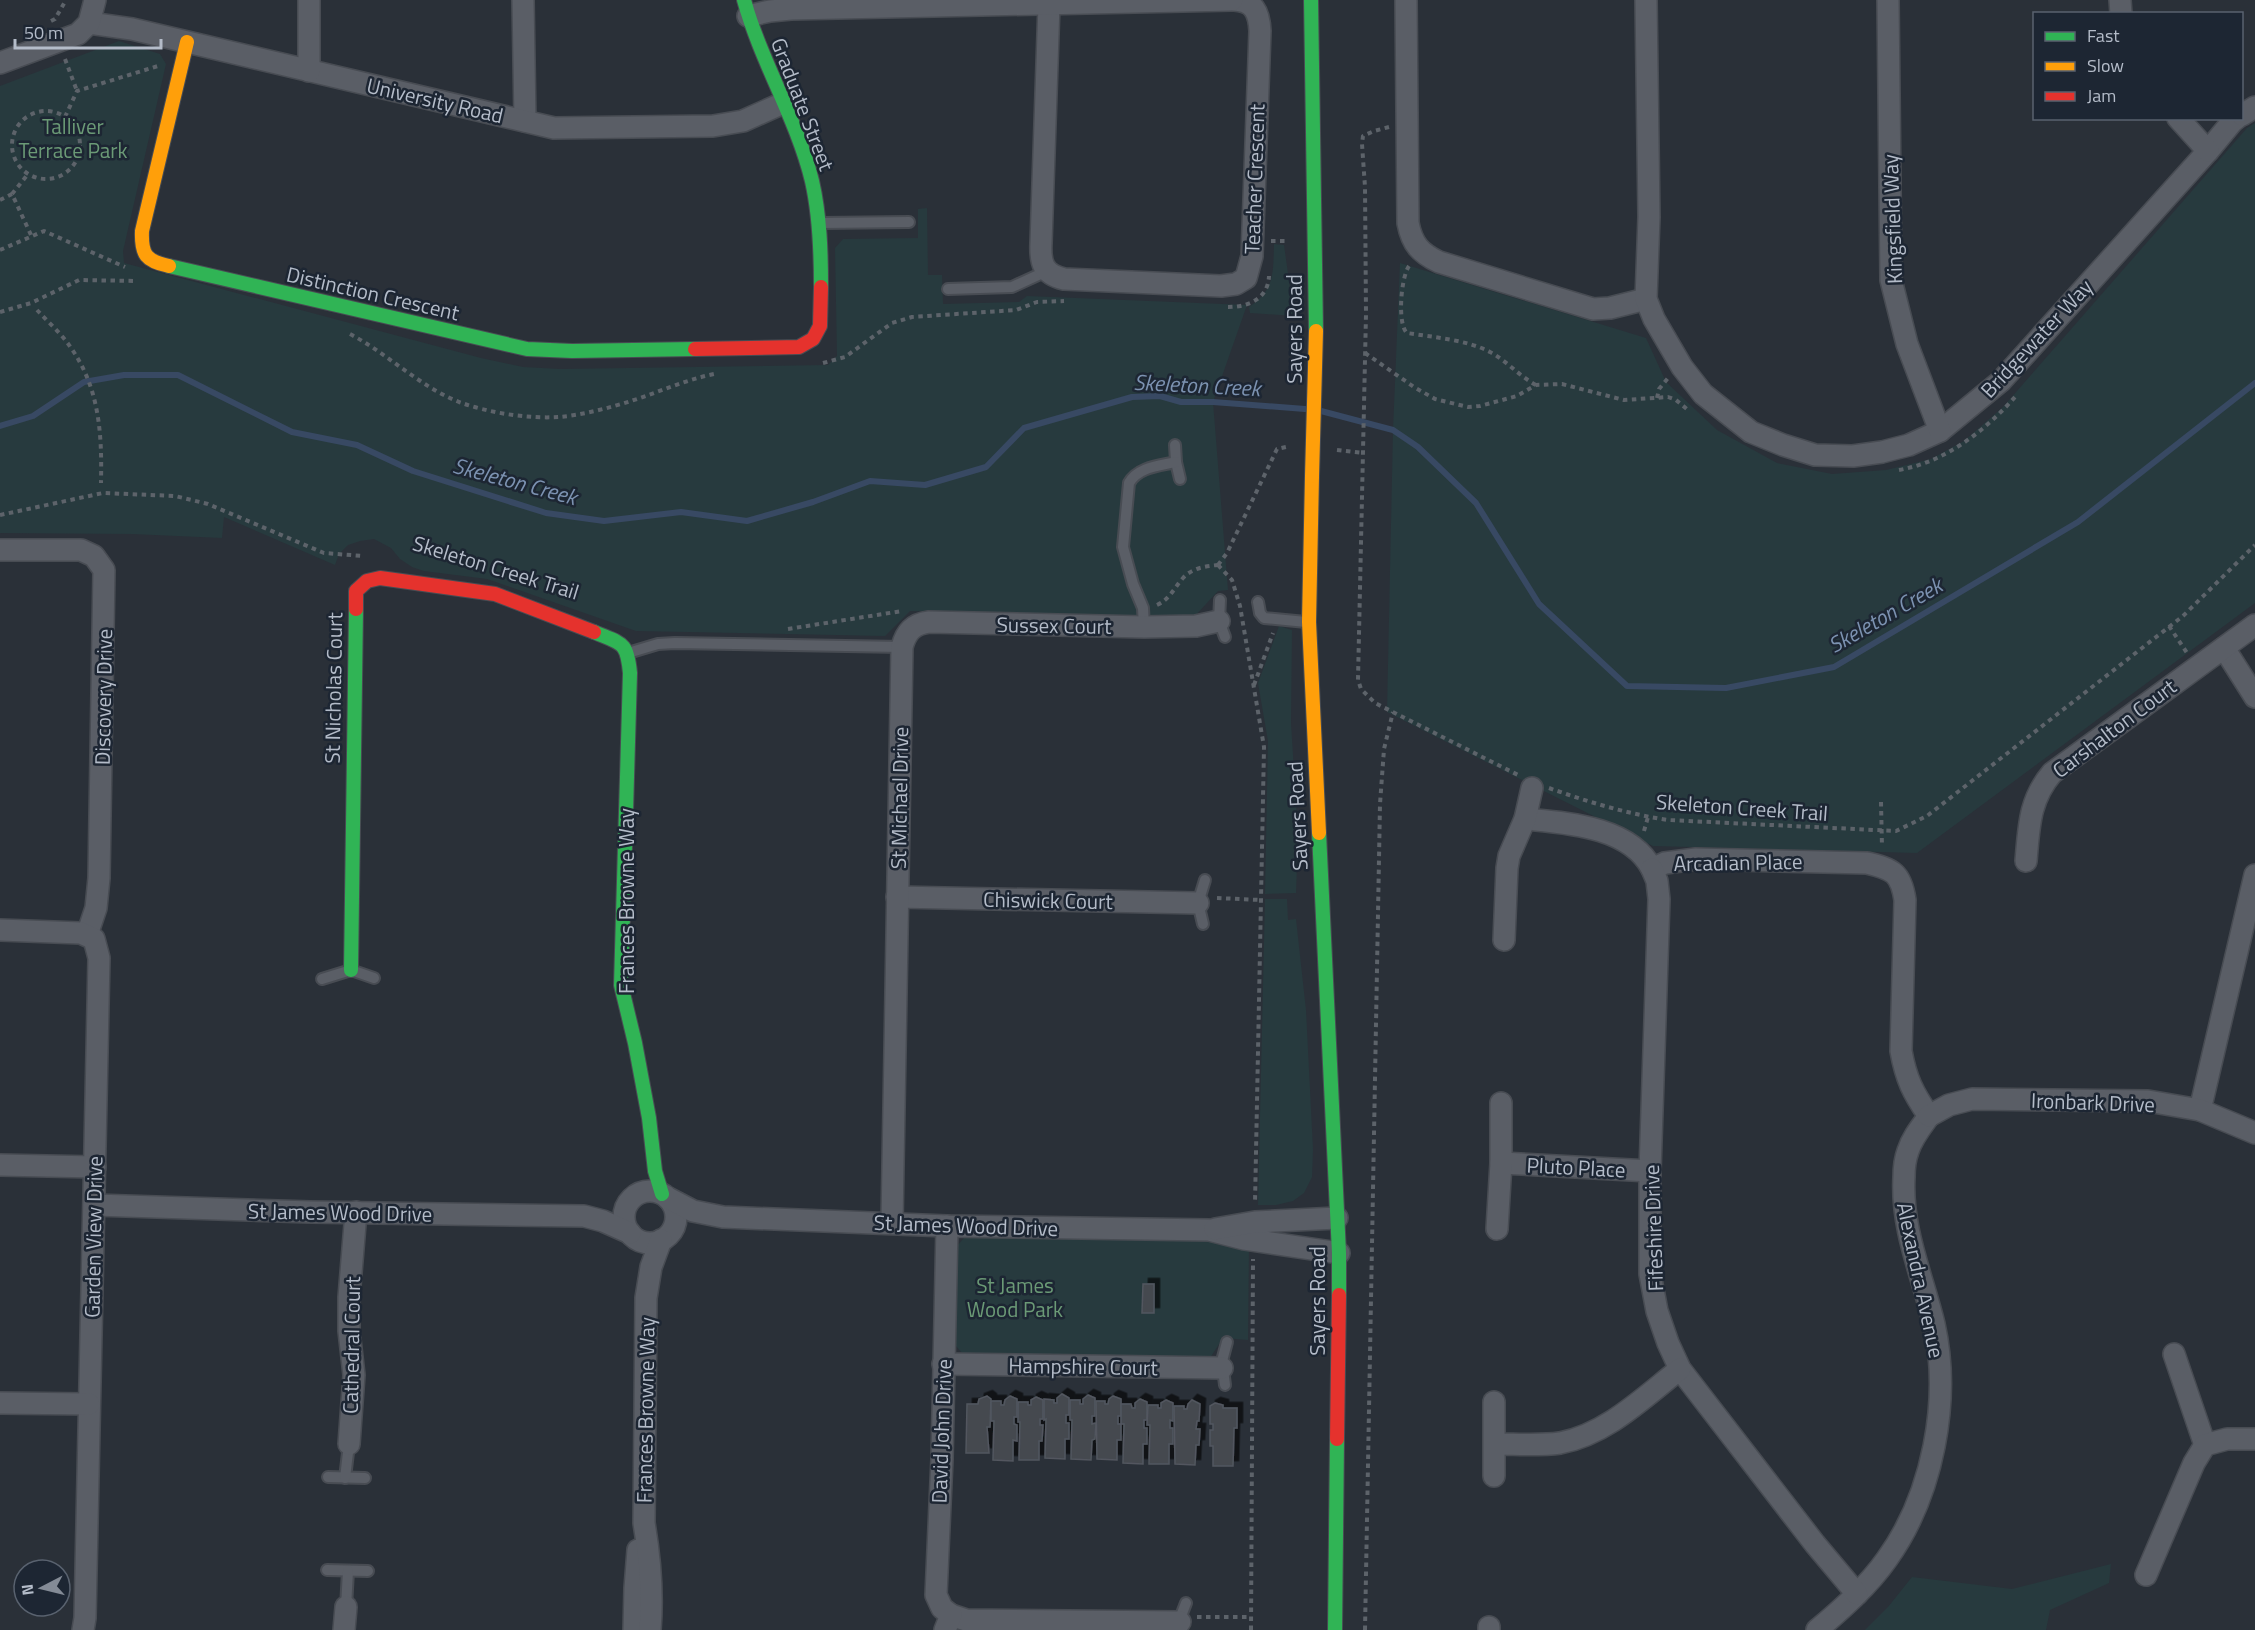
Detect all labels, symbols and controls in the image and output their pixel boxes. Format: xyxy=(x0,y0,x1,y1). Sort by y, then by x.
scale bar xyxy=(15,12,160,50)
legend xyxy=(2033,12,2243,120)
text: 50 m xyxy=(24,19,63,46)
text: Fast xyxy=(2087,22,2120,49)
street label: Graduate Street xyxy=(763,33,843,176)
text: Slow xyxy=(2087,52,2124,79)
street label: University Road xyxy=(364,69,506,131)
text: Jam xyxy=(2087,82,2116,109)
street label: Teacher Crescent xyxy=(1235,103,1273,255)
park label: Talliver Terrace Park xyxy=(18,110,128,166)
street label: Kingsfield Way xyxy=(1874,153,1910,285)
street label: Distinction Crescent xyxy=(284,258,463,329)
street label: Bridgewater Way xyxy=(1972,271,2100,405)
street label: Sayers Road xyxy=(1278,274,1310,384)
water label: Skeleton Creek xyxy=(1133,365,1264,405)
water label: Skeleton Creek xyxy=(449,448,583,514)
street label: Skeleton Creek Trail xyxy=(409,527,583,607)
water label: Skeleton Creek xyxy=(1821,567,1950,661)
street label: Sussex Court xyxy=(996,608,1112,642)
street label: St Nicholas Court xyxy=(316,611,350,764)
street label: Discovery Drive xyxy=(86,629,120,765)
street label: Carshalton Court xyxy=(2045,670,2183,785)
street label: St Michael Drive xyxy=(882,727,916,869)
street label: Sayers Road xyxy=(1278,760,1316,872)
street label: Skeleton Creek Trail xyxy=(1655,785,1829,829)
street label: Frances Browne Way xyxy=(610,808,642,994)
street label: Arcadian Place xyxy=(1673,845,1803,879)
street label: Chiswick Court xyxy=(983,883,1114,917)
street label: Ironbark Drive xyxy=(2030,1084,2156,1120)
street label: Pluto Place xyxy=(1526,1148,1626,1186)
street label: Garden View Drive xyxy=(76,1156,110,1318)
street label: Fifeshire Drive xyxy=(1635,1164,1671,1292)
street label: St James Wood Drive xyxy=(248,1194,432,1230)
street label: Alexandra Avenue xyxy=(1889,1199,1953,1361)
street label: St James Wood Drive xyxy=(873,1206,1059,1244)
street label: Sayers Road xyxy=(1301,1246,1333,1356)
park label: St James Wood Park xyxy=(967,1269,1063,1325)
street label: Cathedral Court xyxy=(334,1275,368,1414)
street label: Frances Browne Way xyxy=(627,1317,663,1503)
street label: Hampshire Court xyxy=(1008,1349,1159,1383)
street label: David John Drive xyxy=(922,1358,960,1504)
north arrow xyxy=(12,1558,72,1618)
text: N xyxy=(15,1583,40,1597)

